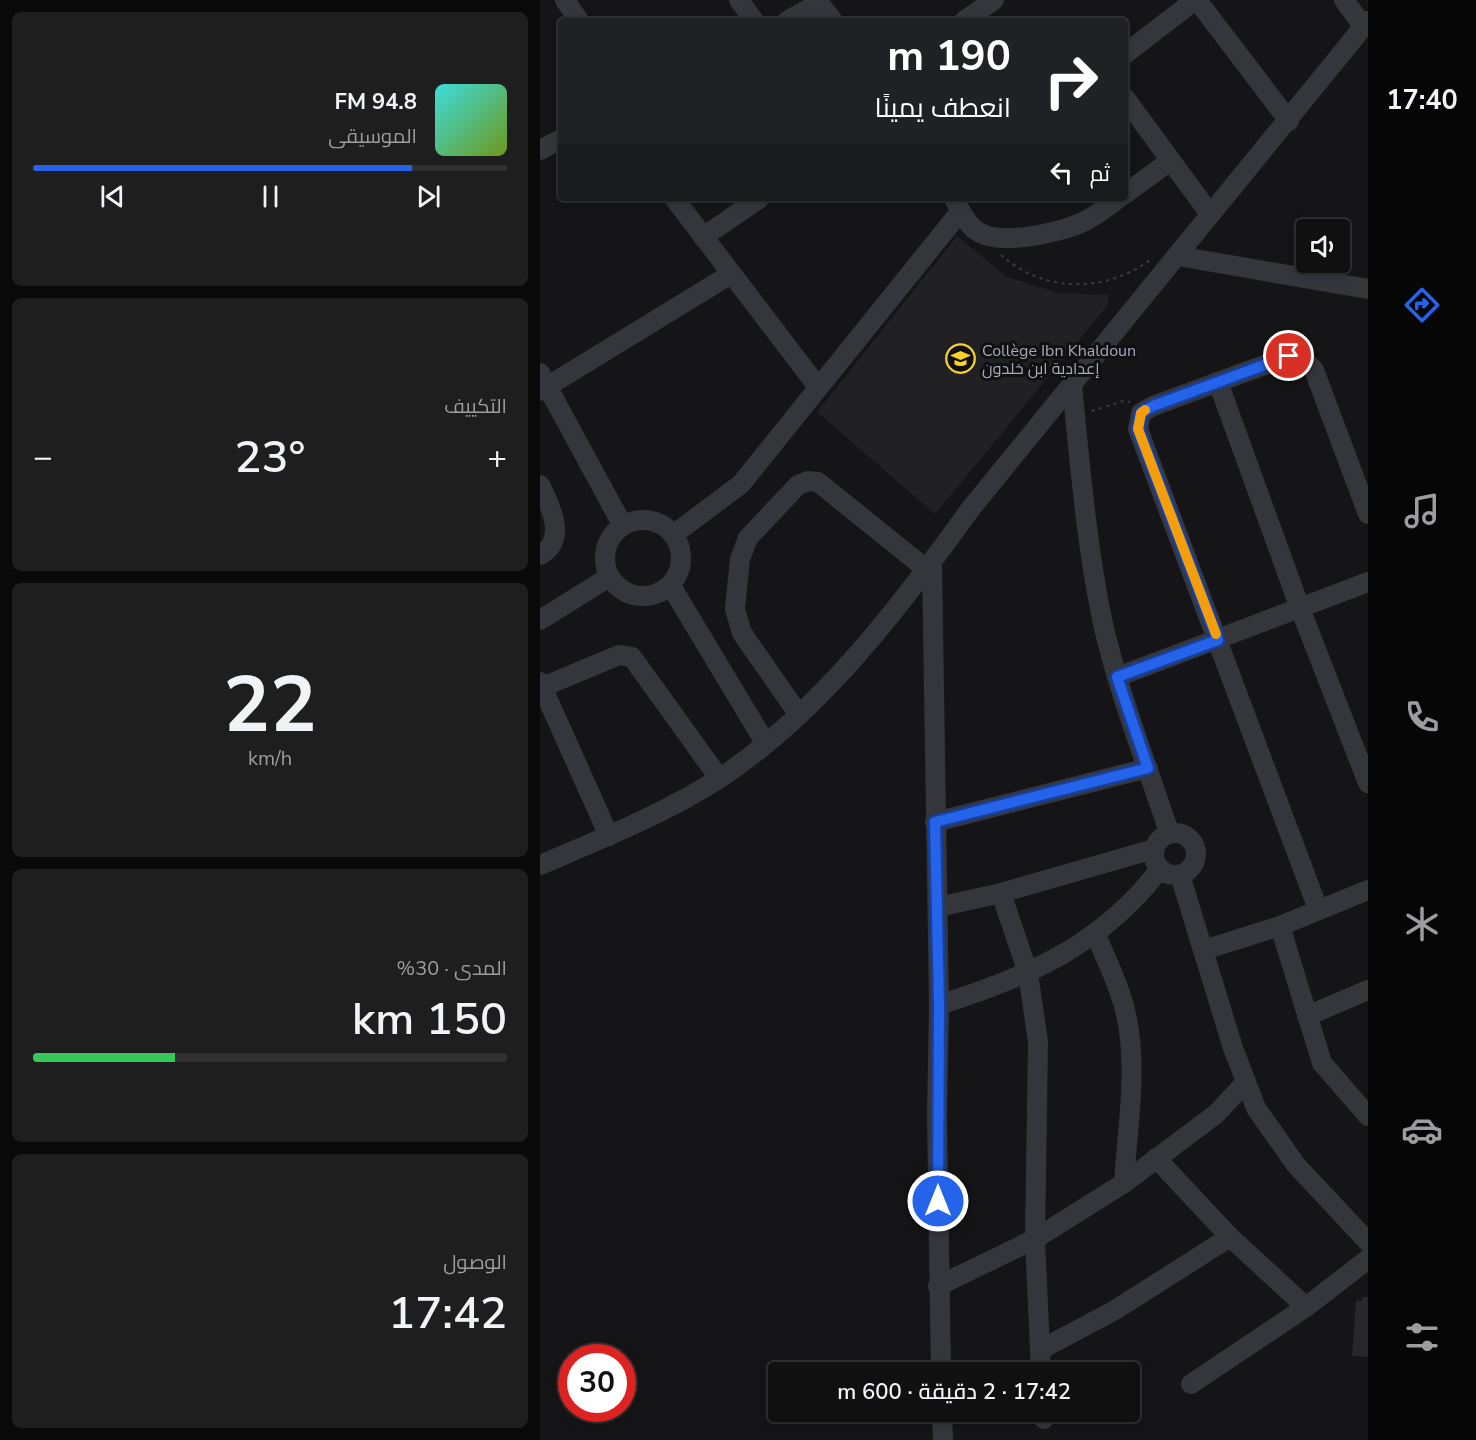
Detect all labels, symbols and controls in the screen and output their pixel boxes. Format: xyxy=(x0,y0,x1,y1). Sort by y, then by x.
text: 190 m xyxy=(887,28,1011,85)
icon: right xyxy=(1032,42,1110,120)
text: 17:40 xyxy=(1386,82,1458,119)
text: 94.8 FM xyxy=(335,87,417,117)
text: انعطف يمينًا xyxy=(874,90,1011,127)
text: الموسيقى xyxy=(328,123,417,150)
icon: left xyxy=(1045,156,1078,189)
text: ثم xyxy=(1090,159,1110,189)
icon: previous xyxy=(96,180,129,213)
icon: pause xyxy=(254,180,287,213)
icon: next xyxy=(412,180,445,213)
map controls xyxy=(1296,219,1350,273)
button: sound xyxy=(1296,219,1350,273)
icon: directions xyxy=(1401,284,1443,326)
pin xyxy=(1263,330,1314,381)
icon: arrive xyxy=(1272,339,1305,372)
place label: Collège Ibn Khaldoun إعدادية ابن خلدون xyxy=(982,340,1136,380)
school or university icon: Collège Ibn Khaldoun إعدادية ابن خلدون xyxy=(945,343,977,375)
text: التكييف xyxy=(444,393,507,420)
text: 23° xyxy=(235,427,305,488)
text: − xyxy=(33,435,53,480)
text: + xyxy=(487,435,507,480)
icon: music xyxy=(1401,490,1443,532)
text: 22 xyxy=(223,652,317,759)
icon: phone xyxy=(1401,696,1443,738)
text: km/h xyxy=(248,745,292,772)
icon: climate xyxy=(1401,903,1443,945)
text: المدى · 30% xyxy=(397,955,507,982)
text: 150 km xyxy=(352,989,507,1050)
icon: car xyxy=(1401,1109,1443,1151)
position arrow xyxy=(906,1169,970,1233)
text: الوصول xyxy=(443,1249,507,1276)
text: 17:42 xyxy=(388,1283,507,1344)
icon: filters xyxy=(1401,1316,1443,1358)
speed limit sign: 30 xyxy=(558,1344,636,1422)
text: 17:42 · 2 دقيقة · 600 m xyxy=(837,1377,1071,1407)

